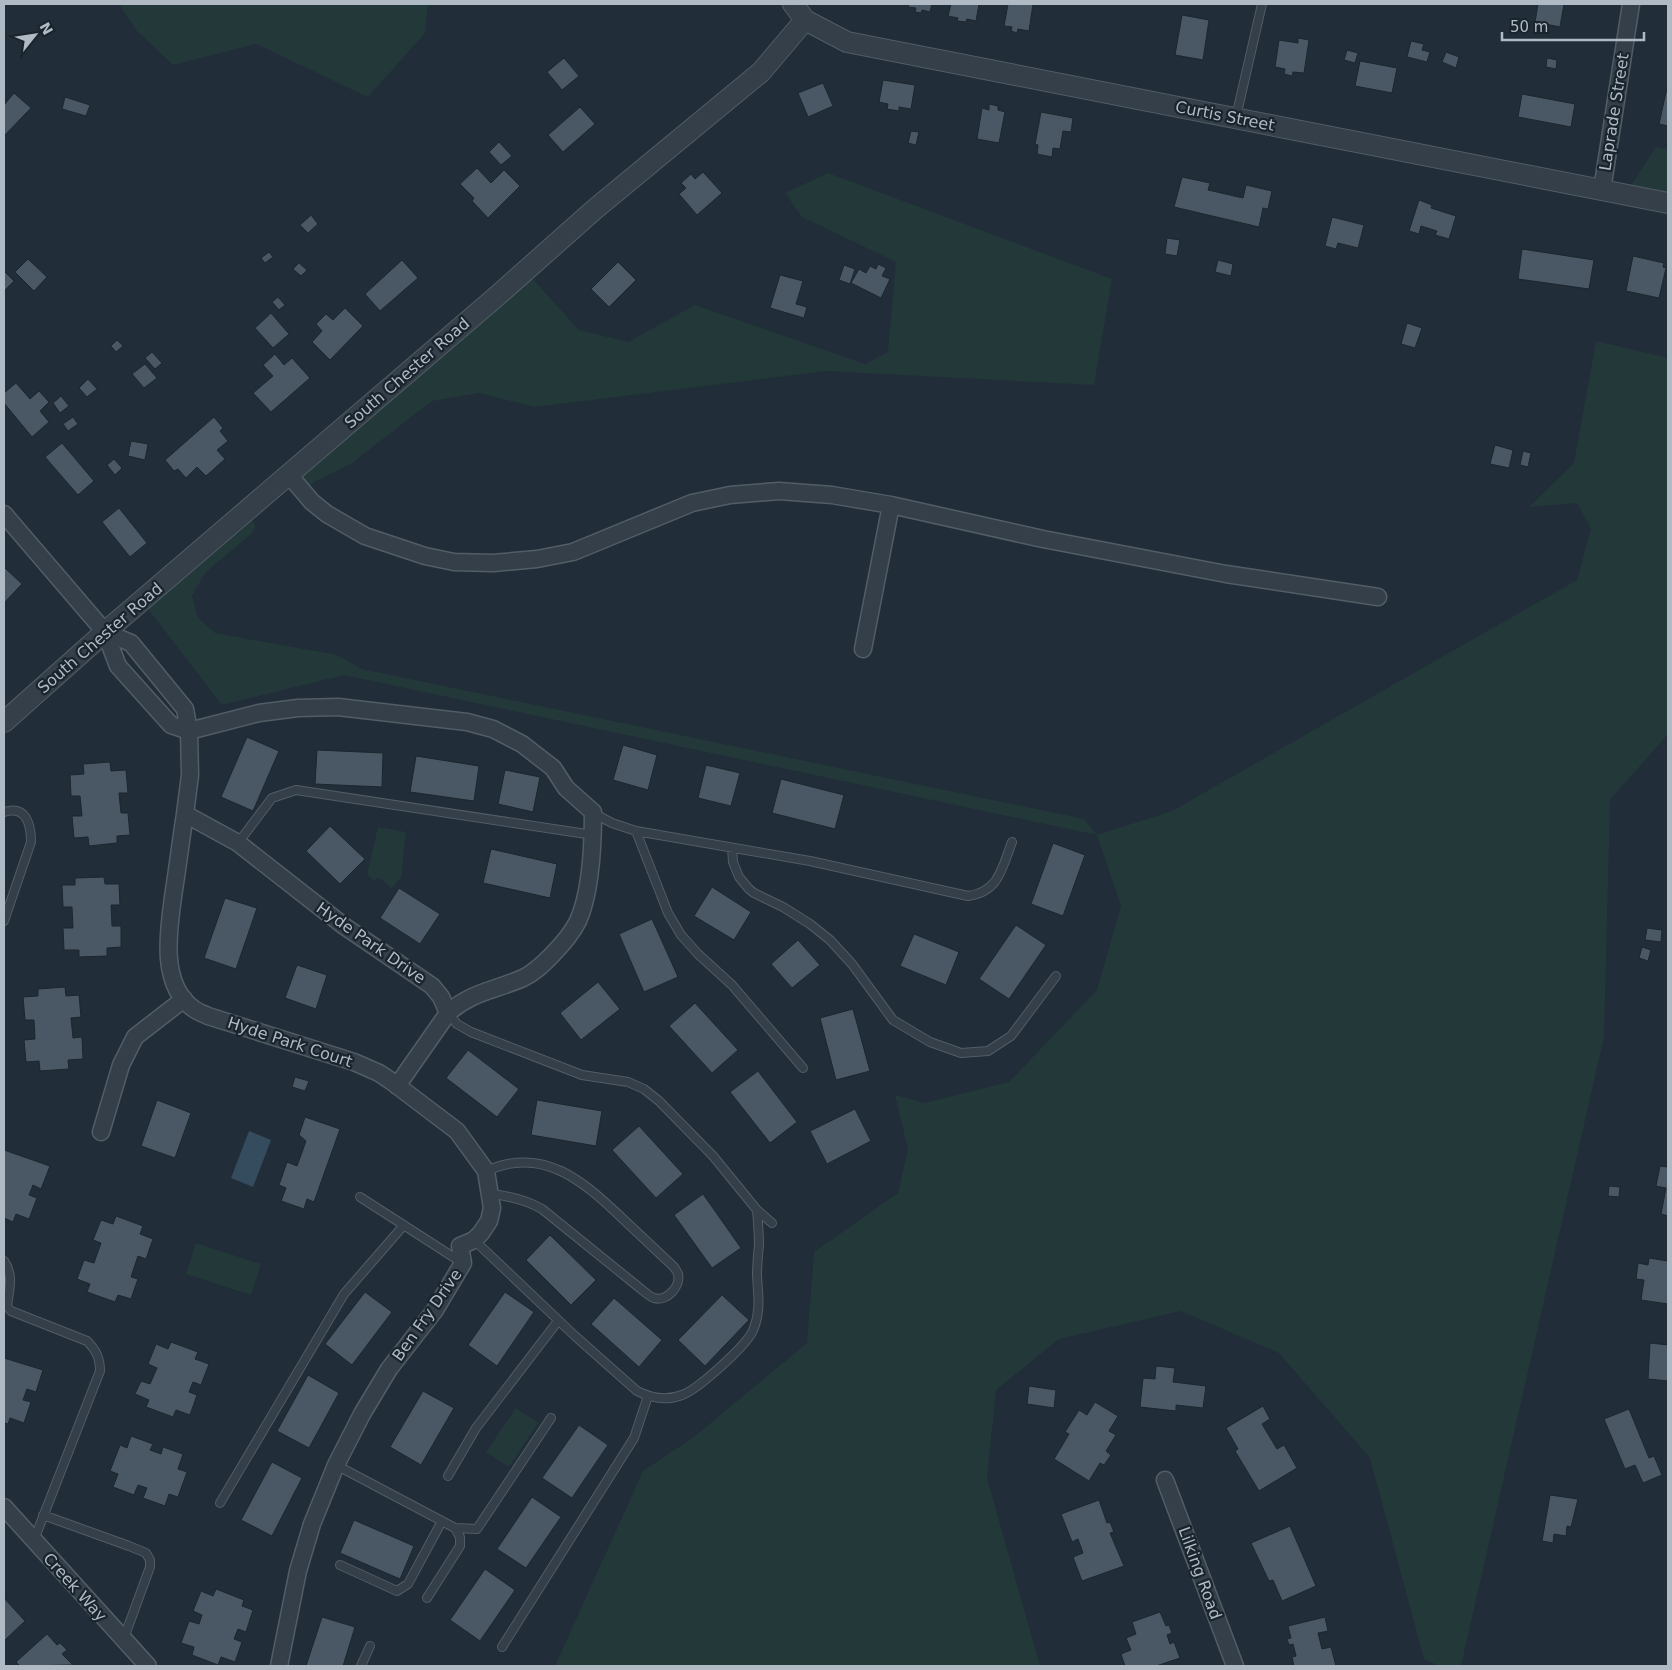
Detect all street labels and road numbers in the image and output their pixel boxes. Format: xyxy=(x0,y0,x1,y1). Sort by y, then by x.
street label: Laprade Street xyxy=(1595,52,1633,172)
street label: Curtis Street xyxy=(1174,97,1276,135)
street label: South Chester Road xyxy=(341,314,473,432)
street label: South Chester Road xyxy=(34,579,166,697)
street label: Hyde Park Drive xyxy=(313,898,429,988)
street label: Hyde Park Court xyxy=(225,1013,355,1071)
street label: Ben Fry Drive xyxy=(388,1265,466,1365)
street label: Lilking Road xyxy=(1174,1524,1226,1622)
street label: Creek Way xyxy=(39,1549,111,1625)

